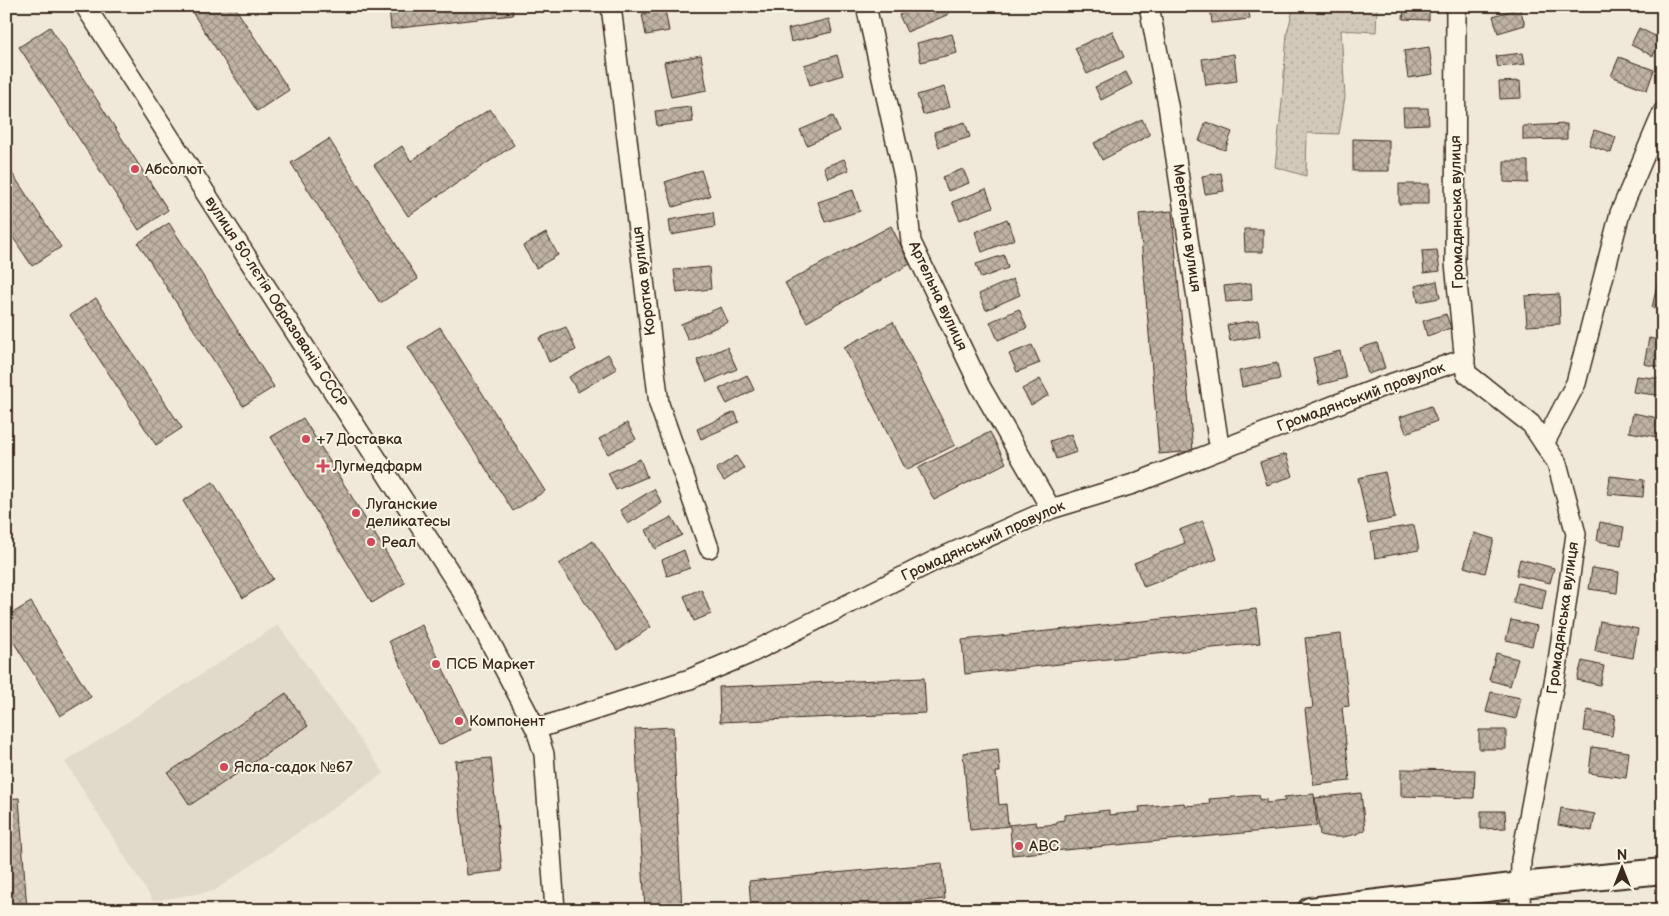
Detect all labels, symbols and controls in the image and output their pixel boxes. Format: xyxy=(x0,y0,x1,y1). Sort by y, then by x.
street label: Громадянська вулиця xyxy=(1446,135,1468,289)
place label: Абсолют xyxy=(144,160,204,179)
street label: Мергельна вулиця xyxy=(1169,162,1205,294)
marker: Абсолют xyxy=(129,163,141,175)
street label: вулиця 50-лєтія Образованія СССР xyxy=(201,193,352,411)
street label: Коротка вулиця xyxy=(628,225,660,337)
street label: Артельна вулиця xyxy=(904,237,972,354)
street label: Громадянський провулок xyxy=(1275,358,1447,436)
place label: +7 Доставка xyxy=(316,430,402,449)
marker: +7 Доставка xyxy=(300,433,312,445)
place label: Лугмедфарм xyxy=(332,457,422,476)
marker: Лугмедфарм xyxy=(317,460,329,472)
place label: Луганские деликатесы xyxy=(365,495,450,531)
street label: Громадянський провулок xyxy=(898,496,1068,586)
marker: Луганские деликатесы xyxy=(350,507,362,519)
place label: Реал xyxy=(381,533,416,552)
marker: Реал xyxy=(365,536,377,548)
street label: Громадянська вулиця xyxy=(1543,541,1583,695)
place label: ПСБ Маркет xyxy=(446,655,535,674)
marker: ПСБ Маркет xyxy=(430,658,442,670)
place label: Компонент xyxy=(469,712,545,731)
marker: Компонент xyxy=(453,715,465,727)
place label: Ясла-садок №67 xyxy=(234,758,353,777)
marker: Ясла-садок №67 xyxy=(218,761,230,773)
place label: ABC xyxy=(1029,837,1059,856)
marker: ABC xyxy=(1013,840,1025,852)
north arrow xyxy=(1596,844,1646,894)
text: N xyxy=(1617,847,1627,864)

